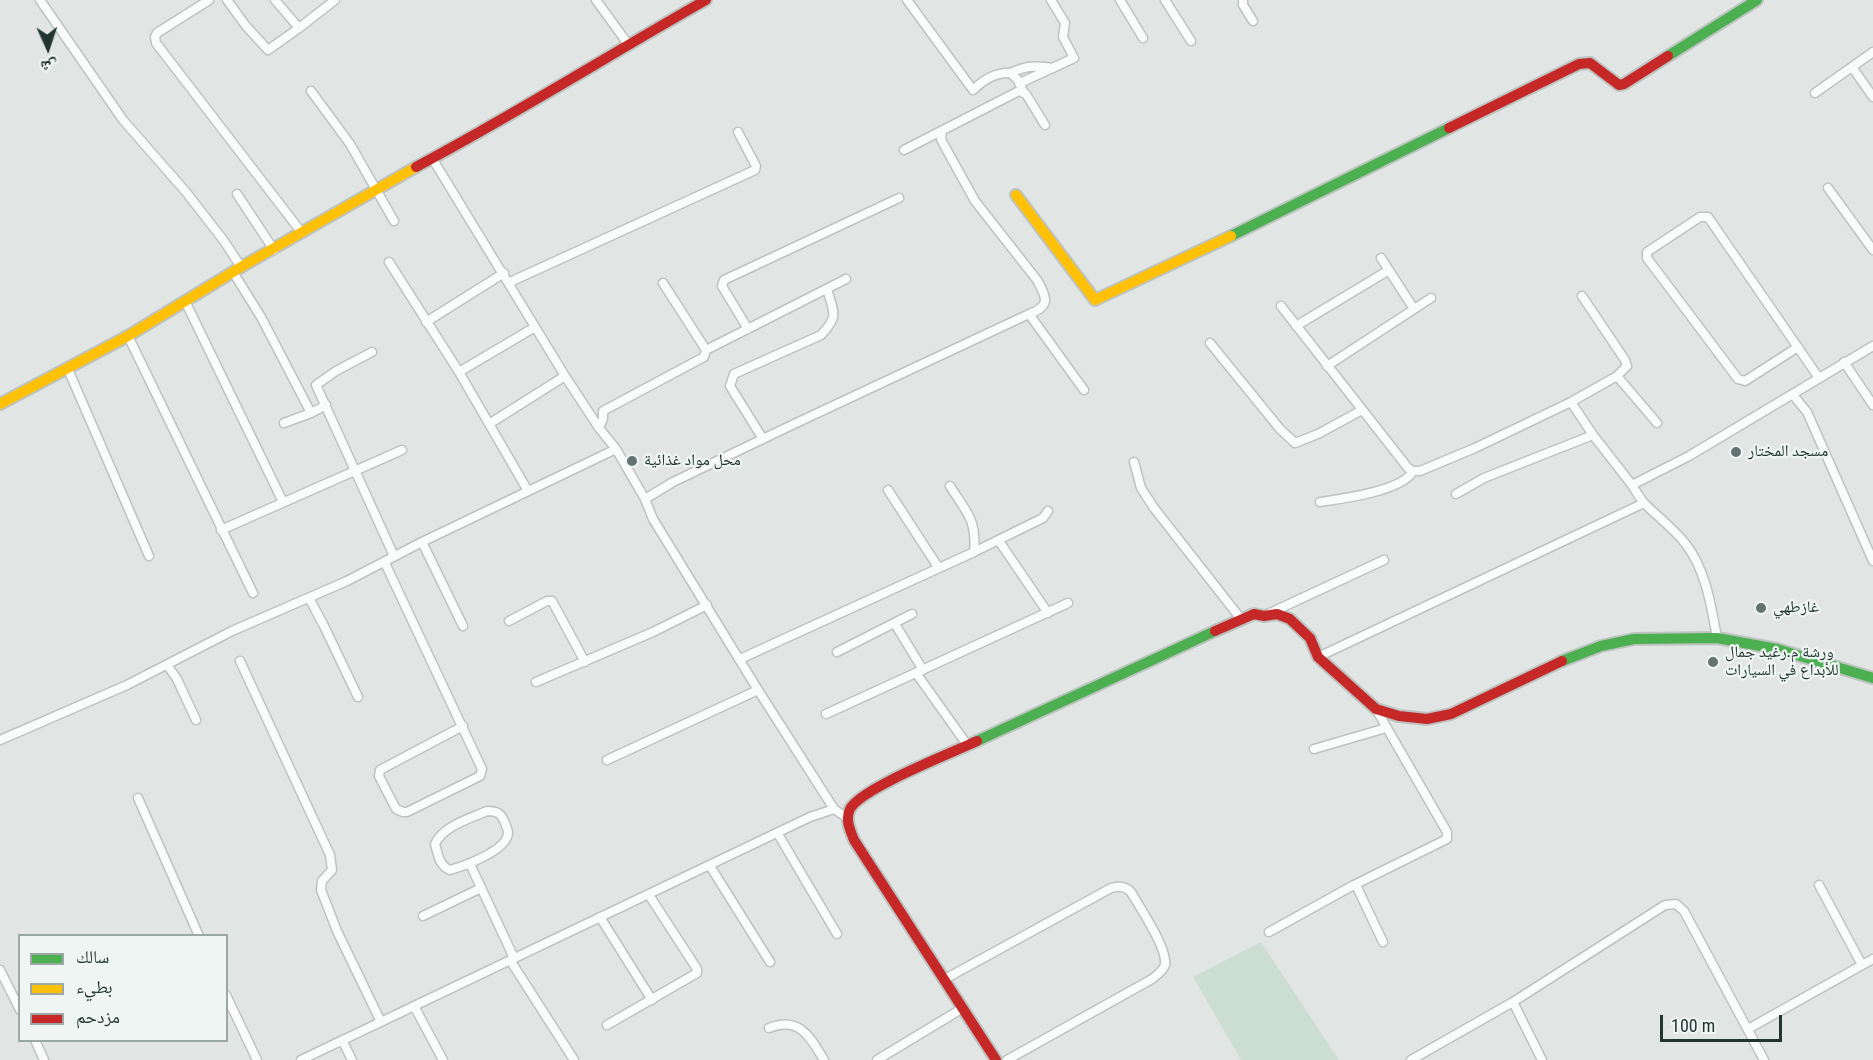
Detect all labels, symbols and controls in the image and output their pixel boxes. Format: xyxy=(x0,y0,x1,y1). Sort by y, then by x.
north arrow xyxy=(18,18,78,78)
text: ش xyxy=(40,57,58,76)
place label: مسجد المختار xyxy=(1748,442,1828,462)
marker: مسجد المختار xyxy=(1729,445,1743,459)
place label: محل مواد غذائية xyxy=(644,451,741,471)
marker: محل مواد غذائية xyxy=(625,454,639,468)
place label: غازطهي xyxy=(1773,598,1819,618)
marker: غازطهي xyxy=(1754,601,1768,615)
place label: ورشة م.رغيد جمال للأبداع في السيارات xyxy=(1725,643,1839,681)
marker: ورشة م.رغيد جمال للأبداع في السيارات xyxy=(1706,655,1720,669)
legend xyxy=(18,934,228,1042)
text: سالك xyxy=(76,946,109,967)
text: بطيء xyxy=(76,976,113,997)
scale bar xyxy=(1663,1003,1784,1041)
text: مزدحم xyxy=(76,1006,120,1027)
text: 100 m xyxy=(1671,1015,1715,1036)

